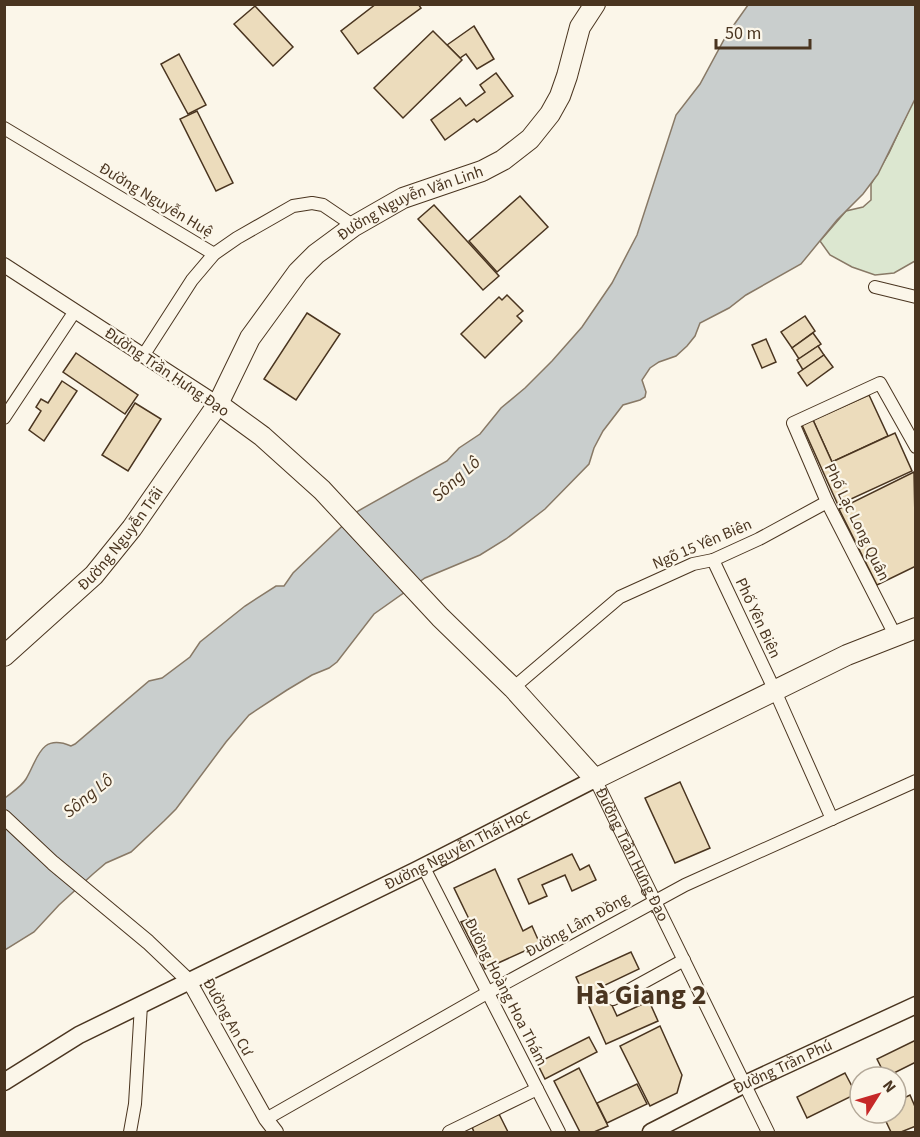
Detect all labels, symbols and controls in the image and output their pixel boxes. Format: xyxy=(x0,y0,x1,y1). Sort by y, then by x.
scale bar xyxy=(716,12,810,50)
text: 50 m xyxy=(725,21,761,46)
street label: Đường Nguyễn Huệ xyxy=(95,157,217,243)
street label: Đường Nguyễn Văn Linh xyxy=(332,160,486,246)
street label: Đường Trần Hưng Đạo xyxy=(100,322,234,422)
water label: Sông Lô xyxy=(426,450,486,508)
street label: Phố Lạc Long Quân xyxy=(819,459,895,585)
street label: Đường Nguyễn Trãi xyxy=(73,482,168,596)
street label: Ngõ 15 Yên Biên xyxy=(649,513,755,575)
street label: Phố Yên Biên xyxy=(730,574,786,662)
water label: Sông Lô xyxy=(57,768,119,824)
street label: Đường Trần Hưng Đạo xyxy=(590,784,674,925)
street label: Đường Nguyễn Thái Học xyxy=(381,803,534,895)
street label: Đường Lâm Đồng xyxy=(521,887,633,963)
street label: Đường Hoàng Hoa Thám xyxy=(459,914,553,1070)
street label: Đường An Cư xyxy=(198,974,259,1060)
district label: Hà Giang 2 xyxy=(576,975,706,1015)
street label: Đường Trần Phú xyxy=(729,1034,836,1099)
north arrow xyxy=(848,1065,908,1125)
text: N xyxy=(877,1076,901,1097)

